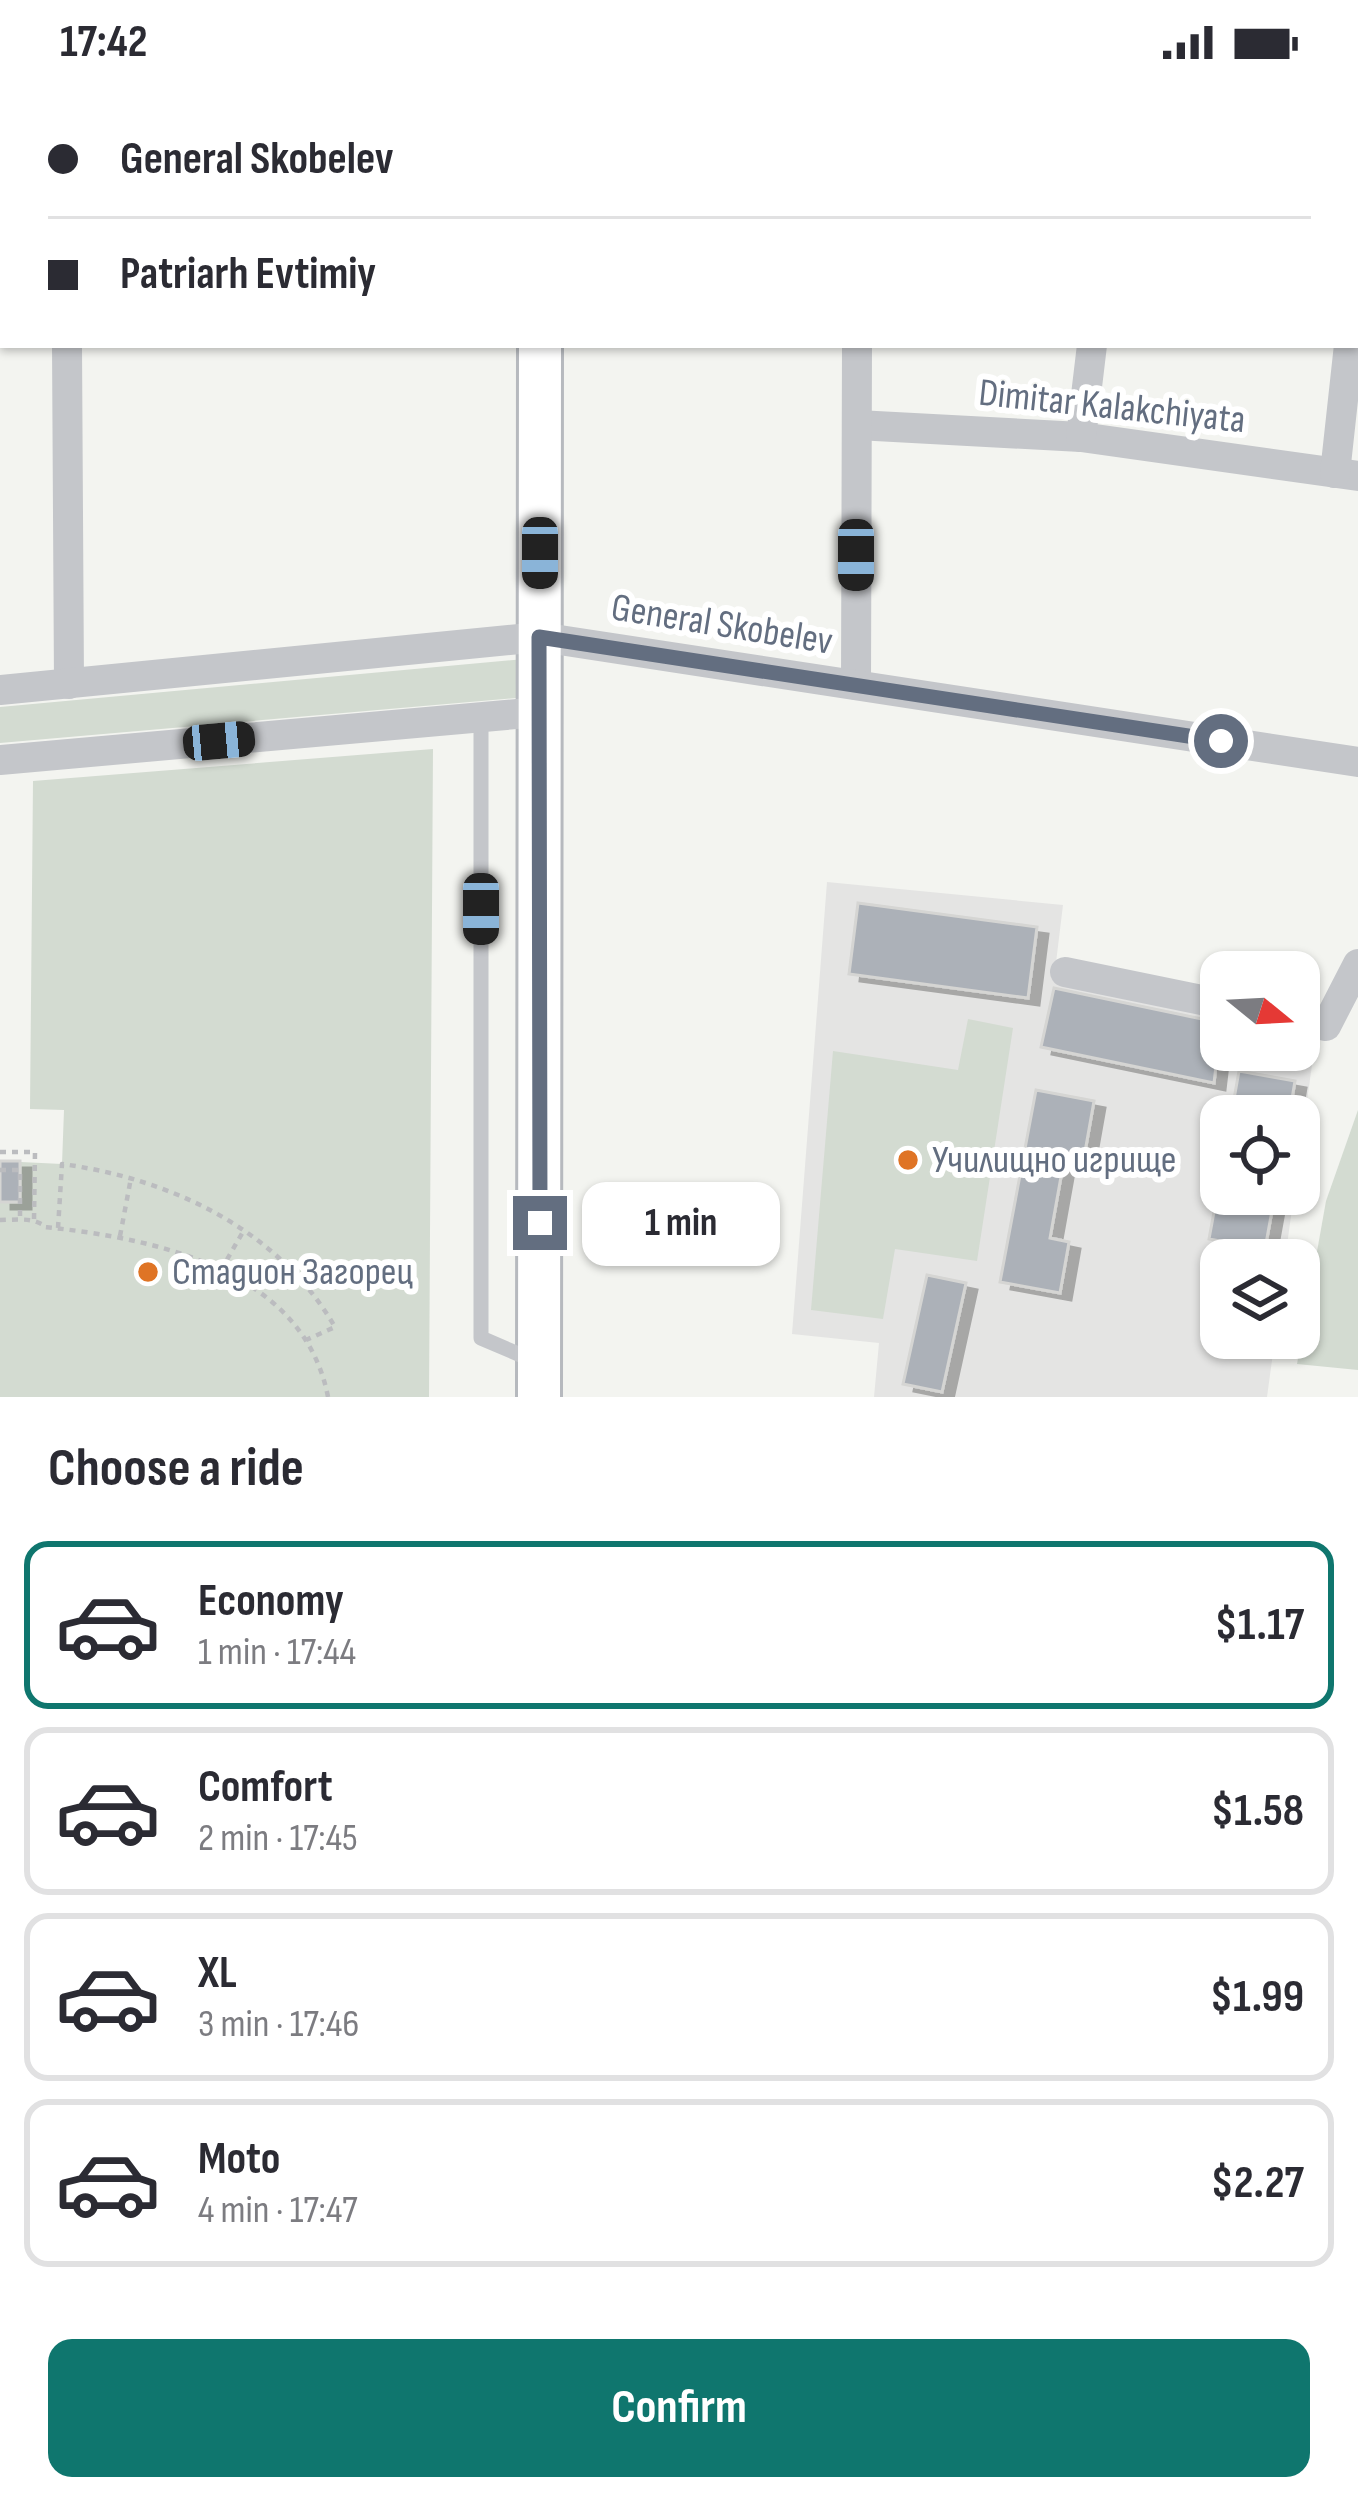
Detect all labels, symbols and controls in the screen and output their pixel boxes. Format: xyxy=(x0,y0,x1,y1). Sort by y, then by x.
text: 17:42 xyxy=(60,15,148,70)
text: General Skobelev xyxy=(120,132,394,187)
text: Patriarh Evtimiy xyxy=(120,247,376,302)
street label: Dimitar Kalakchiyata xyxy=(976,370,1248,444)
car xyxy=(522,517,558,589)
car xyxy=(838,519,874,591)
street label: General Skobelev xyxy=(608,584,836,666)
route start xyxy=(1194,714,1248,768)
car xyxy=(182,720,256,762)
car xyxy=(463,873,499,945)
north arrow xyxy=(1200,951,1320,1071)
map controls xyxy=(1200,951,1320,1359)
button: locate xyxy=(1200,1095,1320,1215)
place label: Училищно игрище xyxy=(932,1137,1177,1184)
marker: Училищно игрище xyxy=(895,1147,921,1173)
callout: 1 min xyxy=(582,1181,780,1265)
route end xyxy=(513,1196,567,1250)
text: 1 min xyxy=(645,1200,717,1247)
button: layers xyxy=(1200,1239,1320,1359)
place label: Стадион Загорец xyxy=(172,1249,413,1296)
marker: Стадион Загорец xyxy=(135,1259,161,1285)
text: Choose a ride xyxy=(48,1436,304,1501)
icon: car xyxy=(54,1571,162,1679)
text: Economy xyxy=(198,1574,344,1629)
text: $1.17 xyxy=(1215,1598,1304,1653)
text: 1 min · 17:44 xyxy=(198,1629,356,1676)
icon: car xyxy=(54,1757,162,1865)
text: Comfort xyxy=(198,1760,333,1815)
text: $1.58 xyxy=(1211,1784,1304,1839)
text: 2 min · 17:45 xyxy=(198,1815,358,1862)
icon: car xyxy=(54,1943,162,2051)
text: XL xyxy=(198,1946,237,2001)
text: $1.99 xyxy=(1210,1970,1304,2025)
text: 3 min · 17:46 xyxy=(198,2001,359,2048)
icon: car xyxy=(54,2129,162,2237)
text: Moto xyxy=(198,2132,280,2187)
text: $2.27 xyxy=(1211,2156,1304,2211)
text: 4 min · 17:47 xyxy=(198,2187,358,2234)
button: Confirm xyxy=(48,2339,1310,2477)

